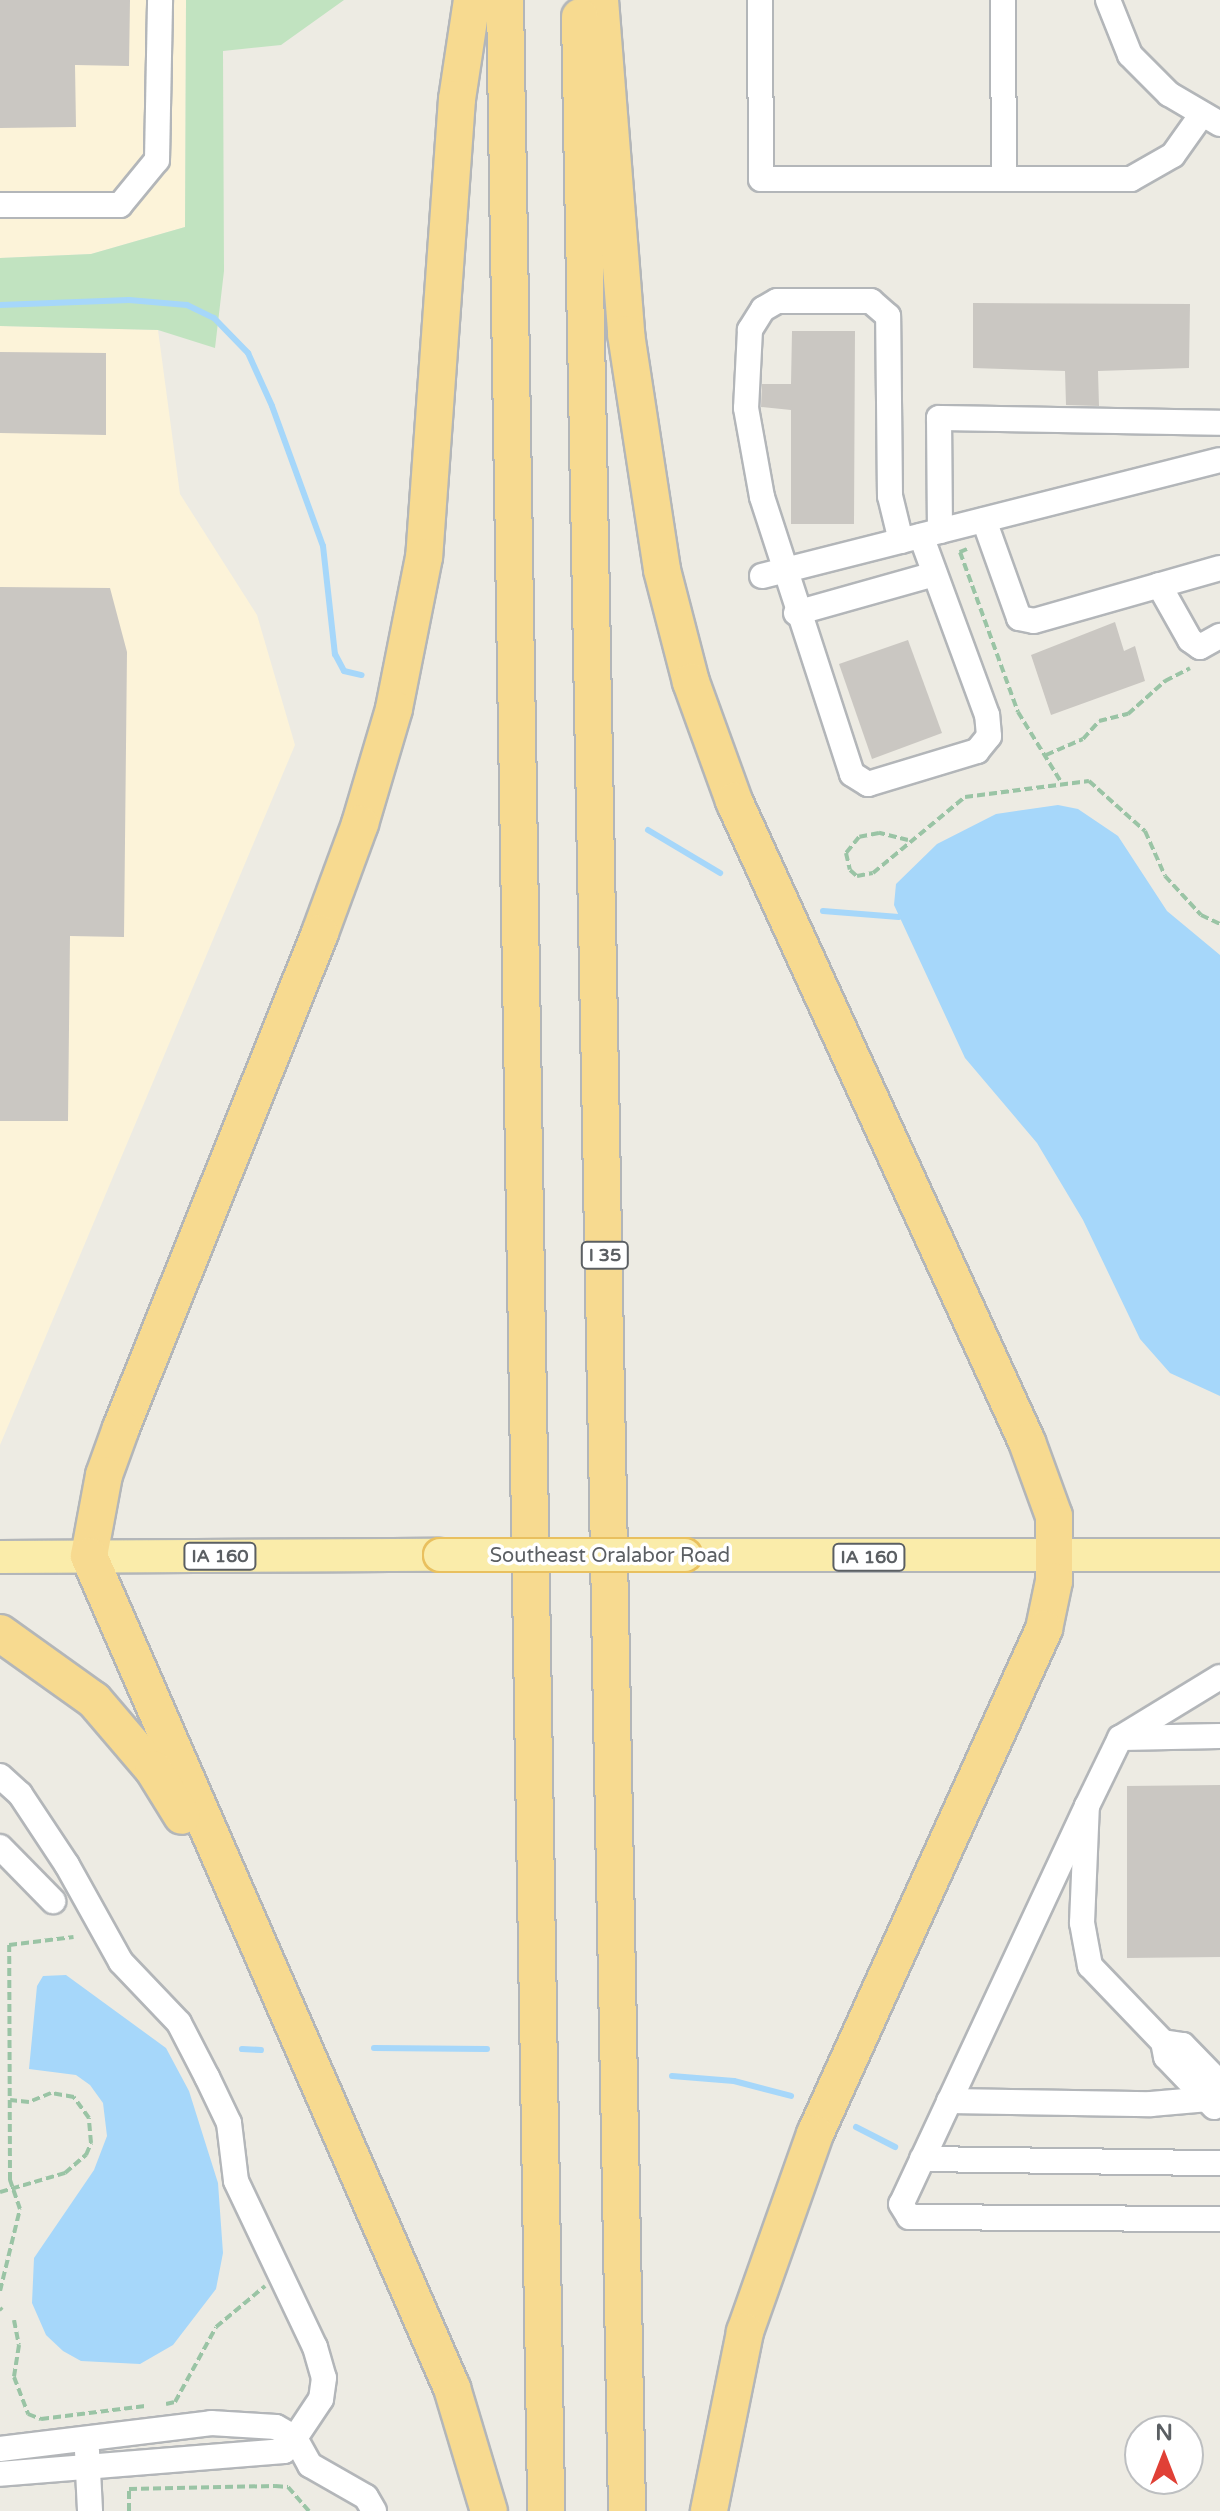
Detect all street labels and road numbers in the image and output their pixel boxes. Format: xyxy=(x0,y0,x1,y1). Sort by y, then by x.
road number: I 35 xyxy=(579,1241,631,1269)
road number: IA 160 xyxy=(182,1542,258,1570)
road number: IA 160 xyxy=(831,1543,907,1571)
street label: Southeast Oralabor Road xyxy=(490,1544,730,1568)

